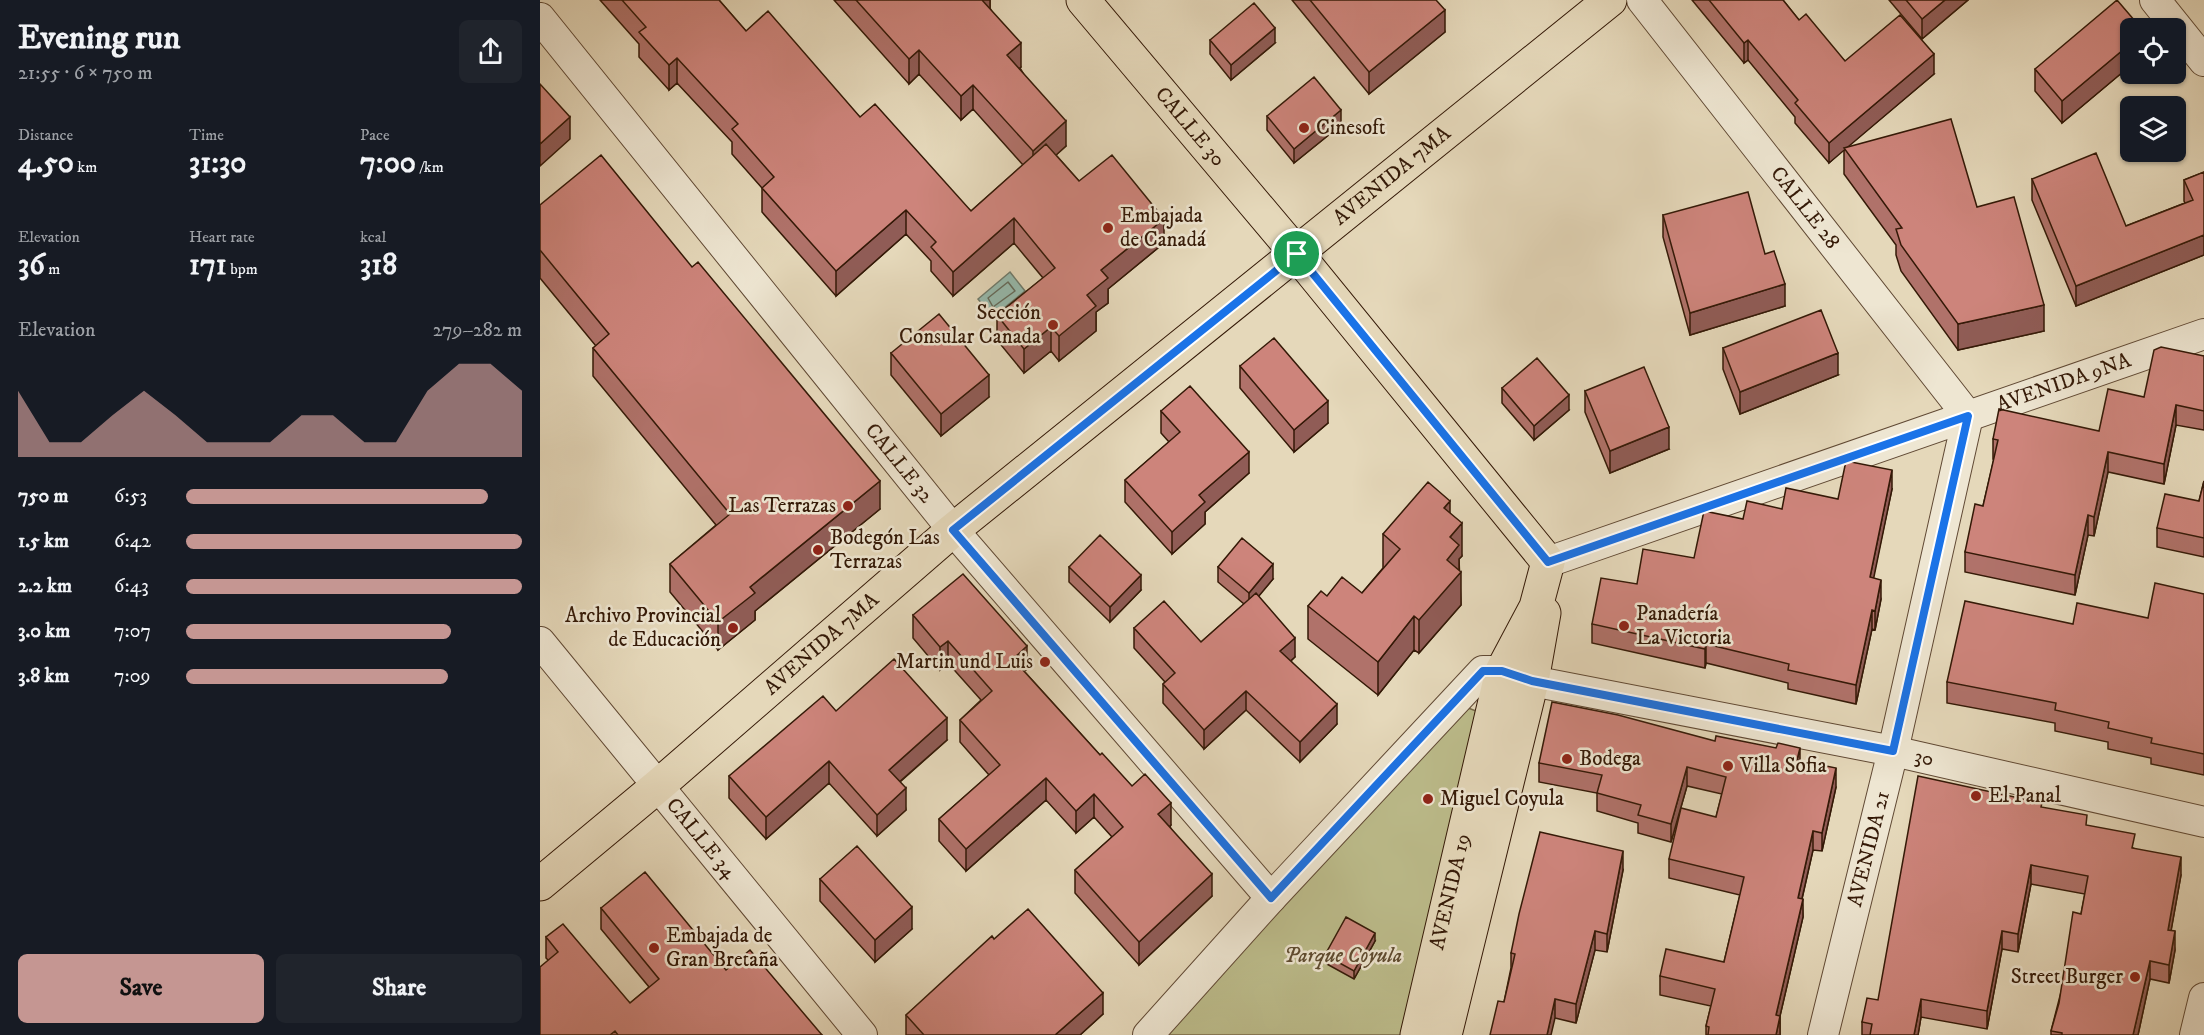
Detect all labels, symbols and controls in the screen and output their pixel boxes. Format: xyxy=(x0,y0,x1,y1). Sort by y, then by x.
text: Evening run xyxy=(18,18,180,59)
map controls xyxy=(2120,18,2186,162)
button: locate xyxy=(2120,18,2186,84)
button: share xyxy=(459,20,522,83)
text: 21:55 · 6 × 750 m xyxy=(18,61,153,86)
street label: CALLE 30 xyxy=(1149,82,1231,172)
button: layers xyxy=(2120,96,2186,162)
place label: Cinesoft xyxy=(1316,115,1386,141)
street label: AVENIDA 7MA xyxy=(1328,120,1457,231)
marker: Cinesoft xyxy=(1297,121,1311,135)
text: Distance xyxy=(18,125,73,145)
text: Time xyxy=(189,125,224,145)
text: Pace xyxy=(360,125,390,145)
text: 4.50 xyxy=(18,145,74,182)
text: 31:30 xyxy=(189,145,246,182)
text: 7:00 xyxy=(360,145,416,182)
text: km xyxy=(74,157,97,177)
text: /km xyxy=(416,157,444,177)
street label: CALLE 28 xyxy=(1764,161,1845,254)
place label: Embajada de Canadá xyxy=(1120,203,1206,253)
marker: Embajada de Canadá xyxy=(1101,221,1115,235)
text: Elevation xyxy=(18,227,80,247)
text: Heart rate xyxy=(189,227,255,247)
text: kcal xyxy=(360,227,386,247)
pin xyxy=(1271,228,1322,279)
icon: arrive xyxy=(1280,237,1313,270)
text: 36 xyxy=(18,247,45,284)
text: 171 xyxy=(189,247,227,284)
text: 318 xyxy=(360,247,397,284)
text: m xyxy=(45,259,60,279)
text: bpm xyxy=(227,259,258,279)
place label: Sección Consular Canada xyxy=(899,300,1041,350)
text: Elevation xyxy=(18,318,95,343)
text: 279–282 m xyxy=(433,318,522,343)
marker: Sección Consular Canada xyxy=(1046,318,1060,332)
street label: AVENIDA 9NA xyxy=(1993,347,2135,418)
street label: CALLE 32 xyxy=(859,418,940,509)
text: 750 m xyxy=(18,484,68,509)
text: 6:53 xyxy=(114,484,147,509)
place label: Las Terrazas xyxy=(728,493,836,519)
marker: Las Terrazas xyxy=(841,499,855,513)
place label: Bodegón Las Terrazas xyxy=(830,525,940,575)
text: 1.5 km xyxy=(18,529,69,554)
text: 6:42 xyxy=(114,529,151,554)
marker: Bodegón Las Terrazas xyxy=(811,543,825,557)
text: 2.2 km xyxy=(18,574,72,599)
text: 6:43 xyxy=(114,574,149,599)
street label: AVENIDA 7MA xyxy=(759,587,885,701)
place label: Panadería La Victoria xyxy=(1636,601,1731,651)
place label: Archivo Provincial de Educación xyxy=(565,603,722,653)
text: 3.0 km xyxy=(18,619,70,644)
text: 7:07 xyxy=(114,619,151,644)
marker: Panadería La Victoria xyxy=(1617,619,1631,633)
marker: Archivo Provincial de Educación xyxy=(726,621,740,635)
place label: Martin und Luis xyxy=(896,649,1033,675)
marker: Martin und Luis xyxy=(1038,655,1052,669)
text: 3.8 km xyxy=(18,664,69,689)
text: 7:09 xyxy=(114,664,151,689)
street label: 30 xyxy=(1912,743,1936,773)
place label: Bodega xyxy=(1579,746,1641,772)
marker: Bodega xyxy=(1560,752,1574,766)
place label: Villa Sofia xyxy=(1739,753,1827,779)
marker: Villa Sofia xyxy=(1721,759,1735,773)
place label: El Panal xyxy=(1988,783,2062,809)
place label: Miguel Coyula xyxy=(1440,786,1564,812)
street label: AVENIDA 21 xyxy=(1842,789,1896,909)
marker: El Panal xyxy=(1969,789,1983,803)
marker: Miguel Coyula xyxy=(1421,792,1435,806)
street label: CALLE 34 xyxy=(660,793,742,885)
street label: AVENIDA 19 xyxy=(1424,831,1477,952)
place label: Embajada de Gran Bretaña xyxy=(666,923,778,973)
marker: Embajada de Gran Bretaña xyxy=(647,941,661,955)
park label: Parque Coyula xyxy=(1284,943,1402,970)
button: Save xyxy=(18,954,264,1023)
button: Share xyxy=(276,954,522,1023)
place label: Street Burger xyxy=(2011,964,2123,990)
marker: Street Burger xyxy=(2128,970,2142,984)

